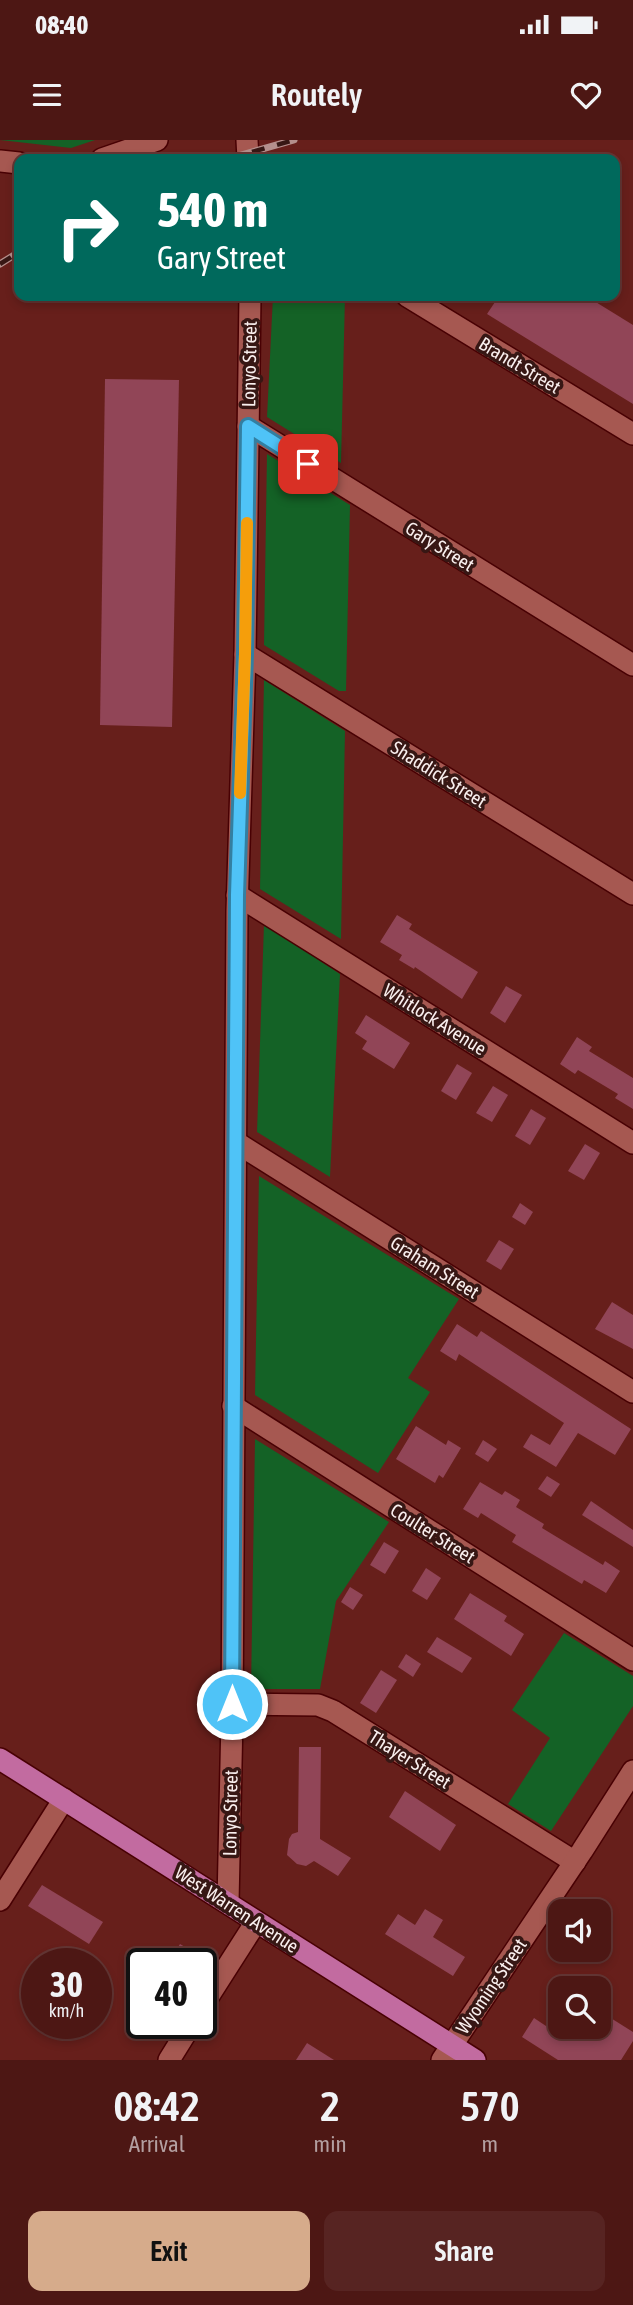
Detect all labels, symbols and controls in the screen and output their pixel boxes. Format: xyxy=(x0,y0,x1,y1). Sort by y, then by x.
text: 08:40 xyxy=(35,10,89,40)
icon: menu xyxy=(28,76,66,114)
text: Routely xyxy=(271,76,362,113)
icon: heart xyxy=(567,76,605,114)
text: 540 m xyxy=(157,181,268,237)
icon: right xyxy=(42,182,133,273)
text: Gary Street xyxy=(157,239,286,276)
street label: Lonyo Street xyxy=(237,321,261,407)
street label: Brandt Street xyxy=(475,332,565,398)
pin xyxy=(278,434,338,494)
icon: arrive xyxy=(289,445,327,483)
street label: Gary Street xyxy=(402,516,478,576)
street label: Shaddick Street xyxy=(387,736,491,812)
street label: Whitlock Avenue xyxy=(379,979,491,1059)
street label: Graham Street xyxy=(387,1231,483,1303)
street label: Coulter Street xyxy=(387,1498,479,1568)
position arrow xyxy=(195,1667,269,1741)
street label: Thayer Street xyxy=(365,1725,455,1793)
street label: Lonyo Street xyxy=(218,1770,242,1856)
street label: West Warren Avenue xyxy=(171,1861,303,1957)
map controls xyxy=(548,1899,611,2039)
button: sound xyxy=(548,1899,611,1962)
street label: Wyoming Street xyxy=(451,1934,531,2038)
speed limit sign: 40 xyxy=(126,1948,217,2039)
text: 30 xyxy=(50,1964,83,2004)
button: search xyxy=(548,1976,611,2039)
text: km/h xyxy=(49,2000,84,2021)
text: 08:42 xyxy=(114,2082,200,2130)
text: 2 xyxy=(320,2082,340,2130)
text: 570 xyxy=(460,2082,519,2130)
text: Arrival xyxy=(129,2131,185,2157)
text: min xyxy=(314,2131,347,2157)
text: m xyxy=(482,2131,498,2157)
button: Exit xyxy=(28,2211,310,2291)
button: Share xyxy=(324,2211,605,2291)

